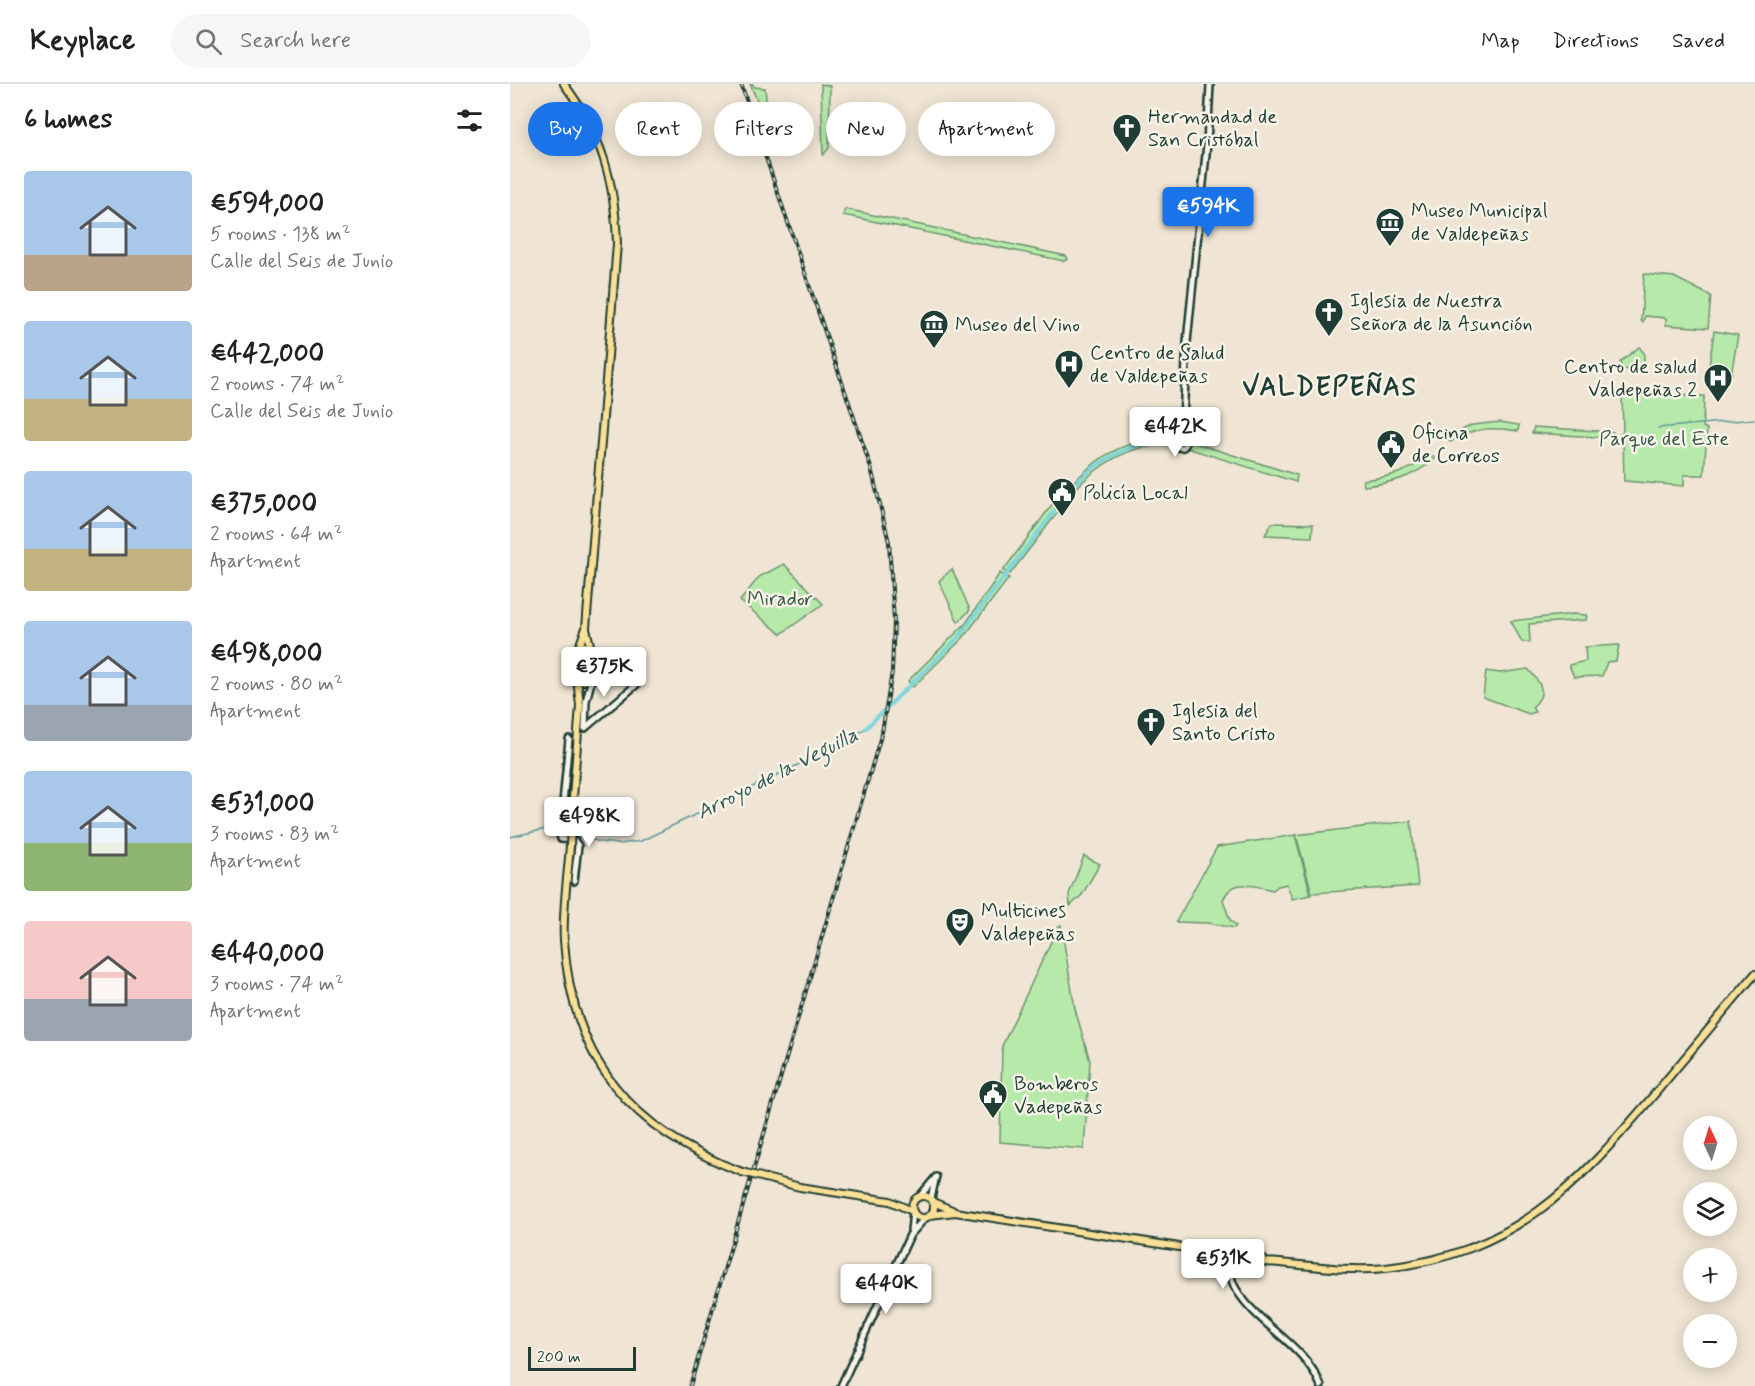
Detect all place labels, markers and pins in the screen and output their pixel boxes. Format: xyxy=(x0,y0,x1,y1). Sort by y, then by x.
place label: Hermandad de San Cristóbal xyxy=(1148,104,1277,154)
church icon: Hermandad de San Cristóbal xyxy=(1111,112,1143,154)
pin: €594K xyxy=(1166,187,1250,238)
place label: Museo Municipal de Valdepeñas xyxy=(1411,198,1548,248)
museum icon: Museo Municipal de Valdepeñas xyxy=(1374,206,1406,248)
place label: Iglesia de Nuestra Señora de la Asunción xyxy=(1350,288,1533,338)
church icon: Iglesia de Nuestra Señora de la Asunción xyxy=(1313,296,1345,338)
museum icon: Museo del Vino xyxy=(918,308,950,350)
place label: Museo del Vino xyxy=(955,312,1080,339)
place label: Centro de Salud de Valdepeñas xyxy=(1090,340,1224,390)
hospital icon: Centro de Salud de Valdepeñas xyxy=(1053,348,1085,390)
place label: Centro de salud Valdepeñas 2 xyxy=(1564,354,1697,404)
hospital icon: Centro de salud Valdepeñas 2 xyxy=(1702,362,1734,404)
pin: €442K xyxy=(1133,407,1217,458)
place label: Oficina de Correos xyxy=(1412,420,1500,470)
public building icon: Oficina de Correos xyxy=(1375,428,1407,470)
public building icon: Policía Local xyxy=(1046,476,1078,518)
place label: Policía Local xyxy=(1083,480,1188,507)
pin: €375K xyxy=(562,647,646,698)
place label: Iglesia del Santo Cristo xyxy=(1172,698,1275,748)
church icon: Iglesia del Santo Cristo xyxy=(1135,706,1167,748)
pin: €498K xyxy=(547,797,631,848)
place label: Multicines Valdepeñas xyxy=(981,898,1075,948)
theatre icon: Multicines Valdepeñas xyxy=(944,906,976,948)
place label: Bomberos Vadepeñas xyxy=(1014,1071,1103,1121)
public building icon: Bomberos Vadepeñas xyxy=(977,1078,1009,1120)
pin: €531K xyxy=(1181,1239,1265,1290)
pin: €440K xyxy=(844,1264,928,1315)

